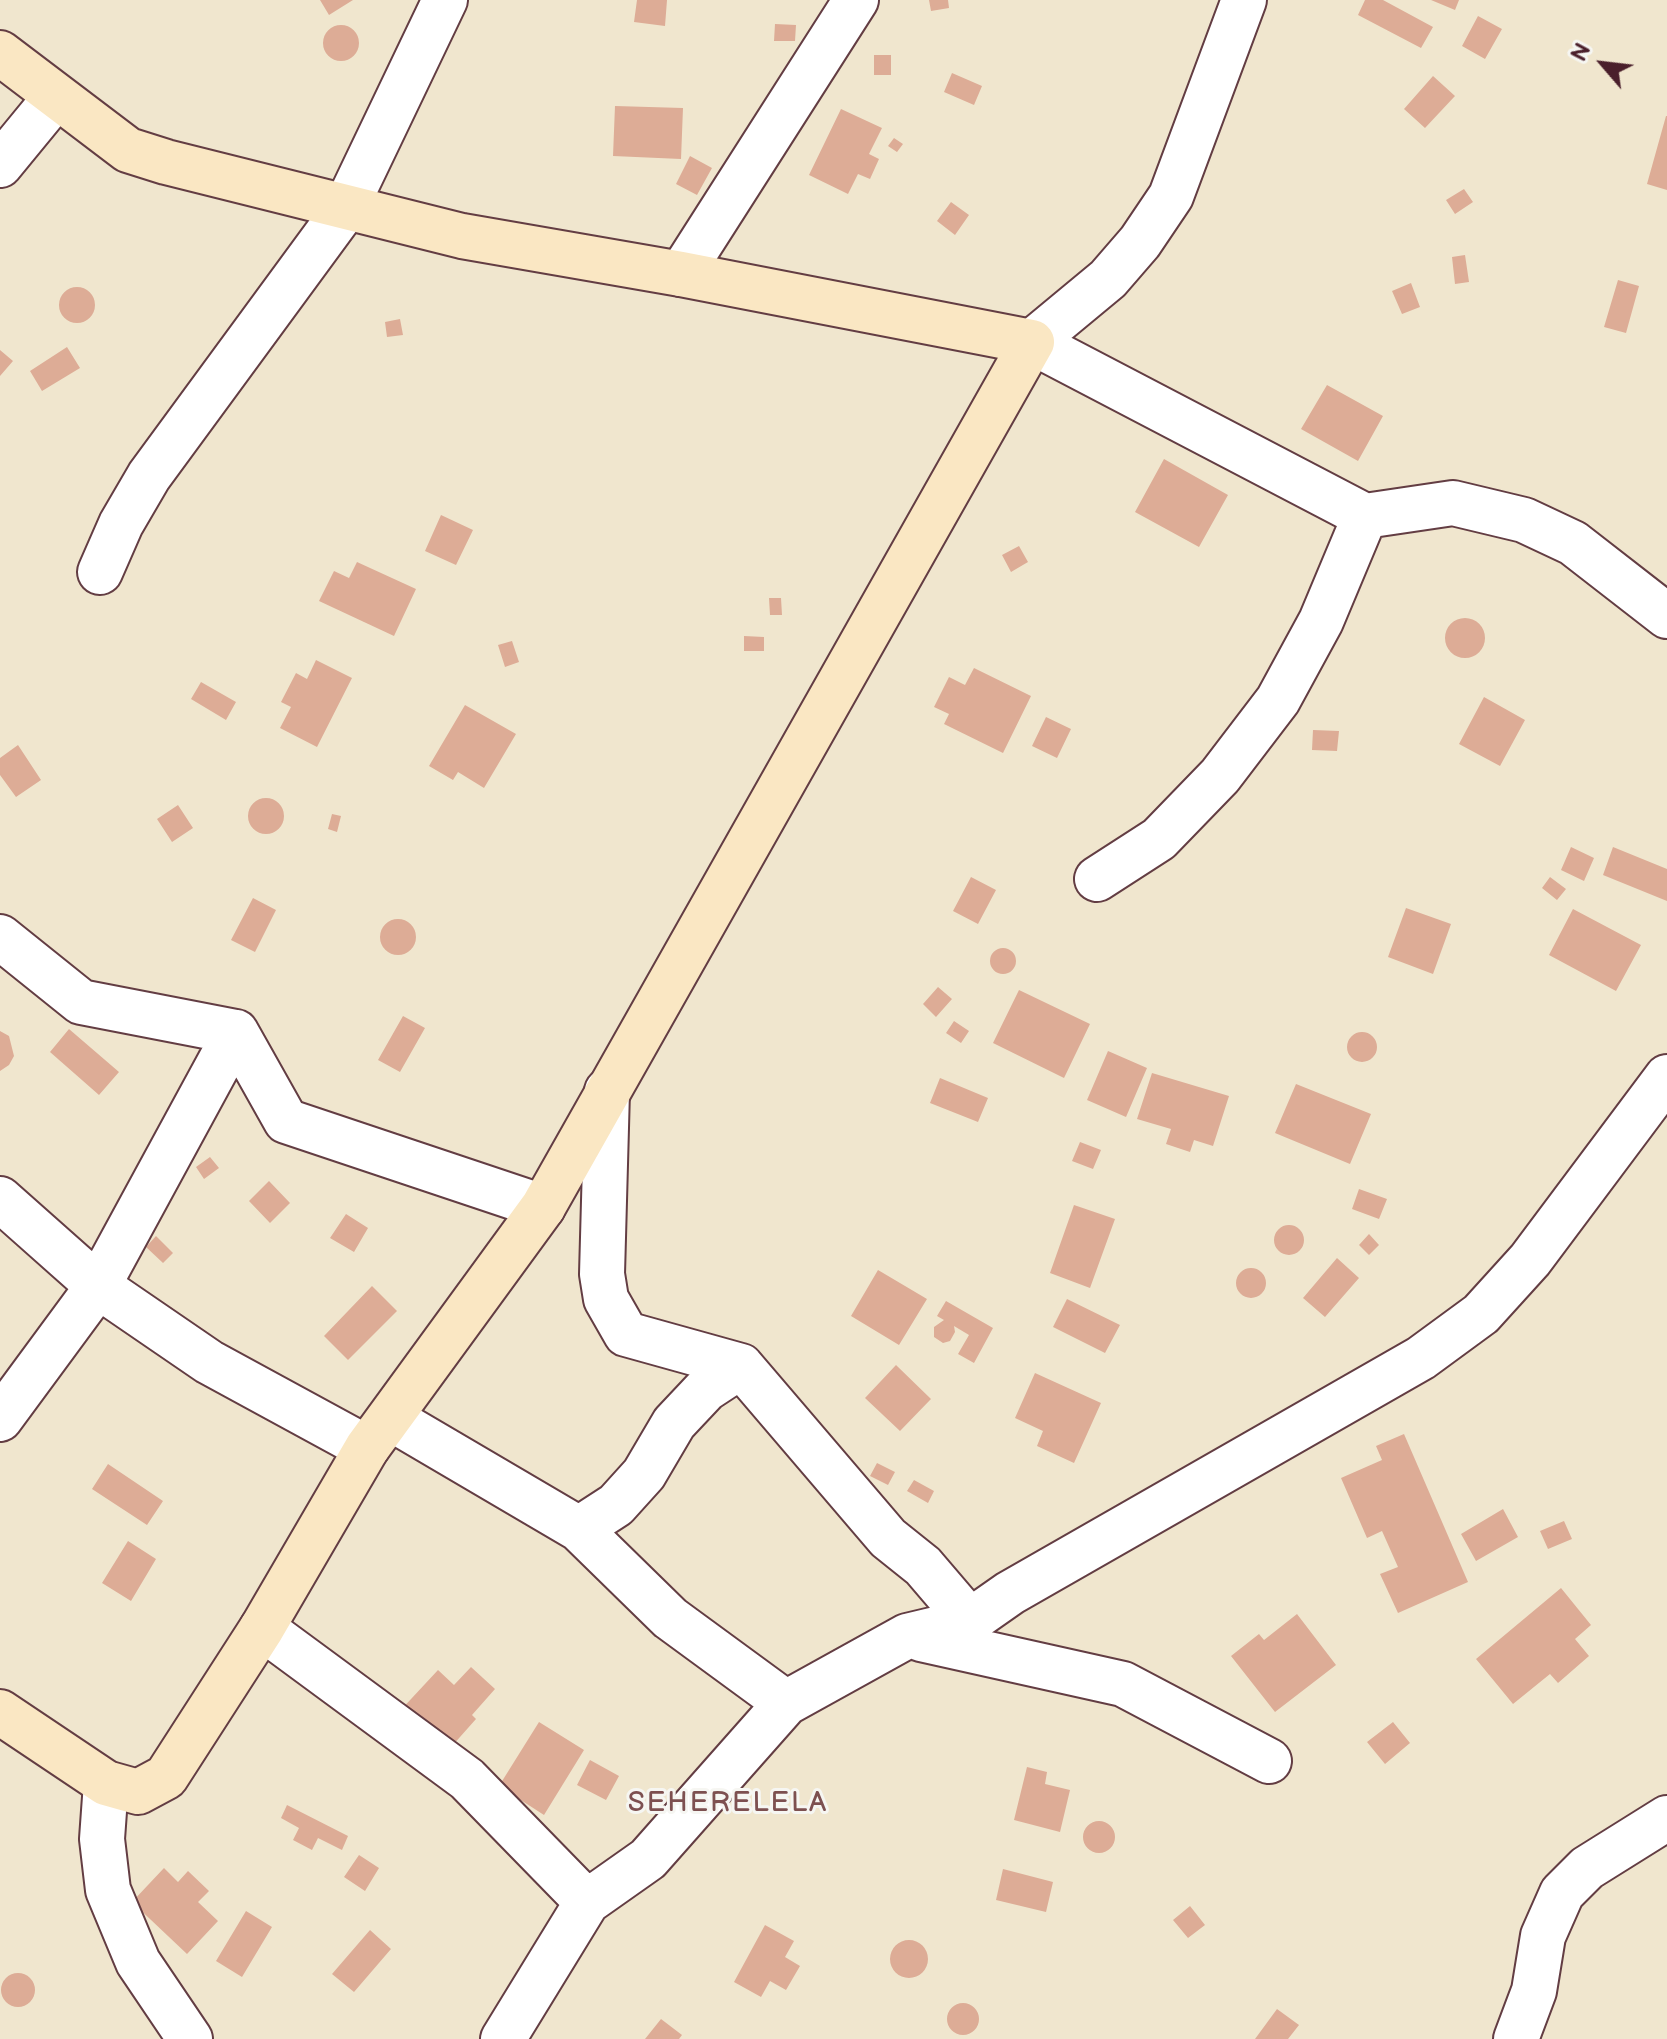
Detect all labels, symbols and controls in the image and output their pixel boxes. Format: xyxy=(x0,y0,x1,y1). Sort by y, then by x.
north arrow xyxy=(1563,24,1643,104)
text: N xyxy=(1566,39,1597,66)
district label: SEHERELELA xyxy=(628,1787,828,1821)

